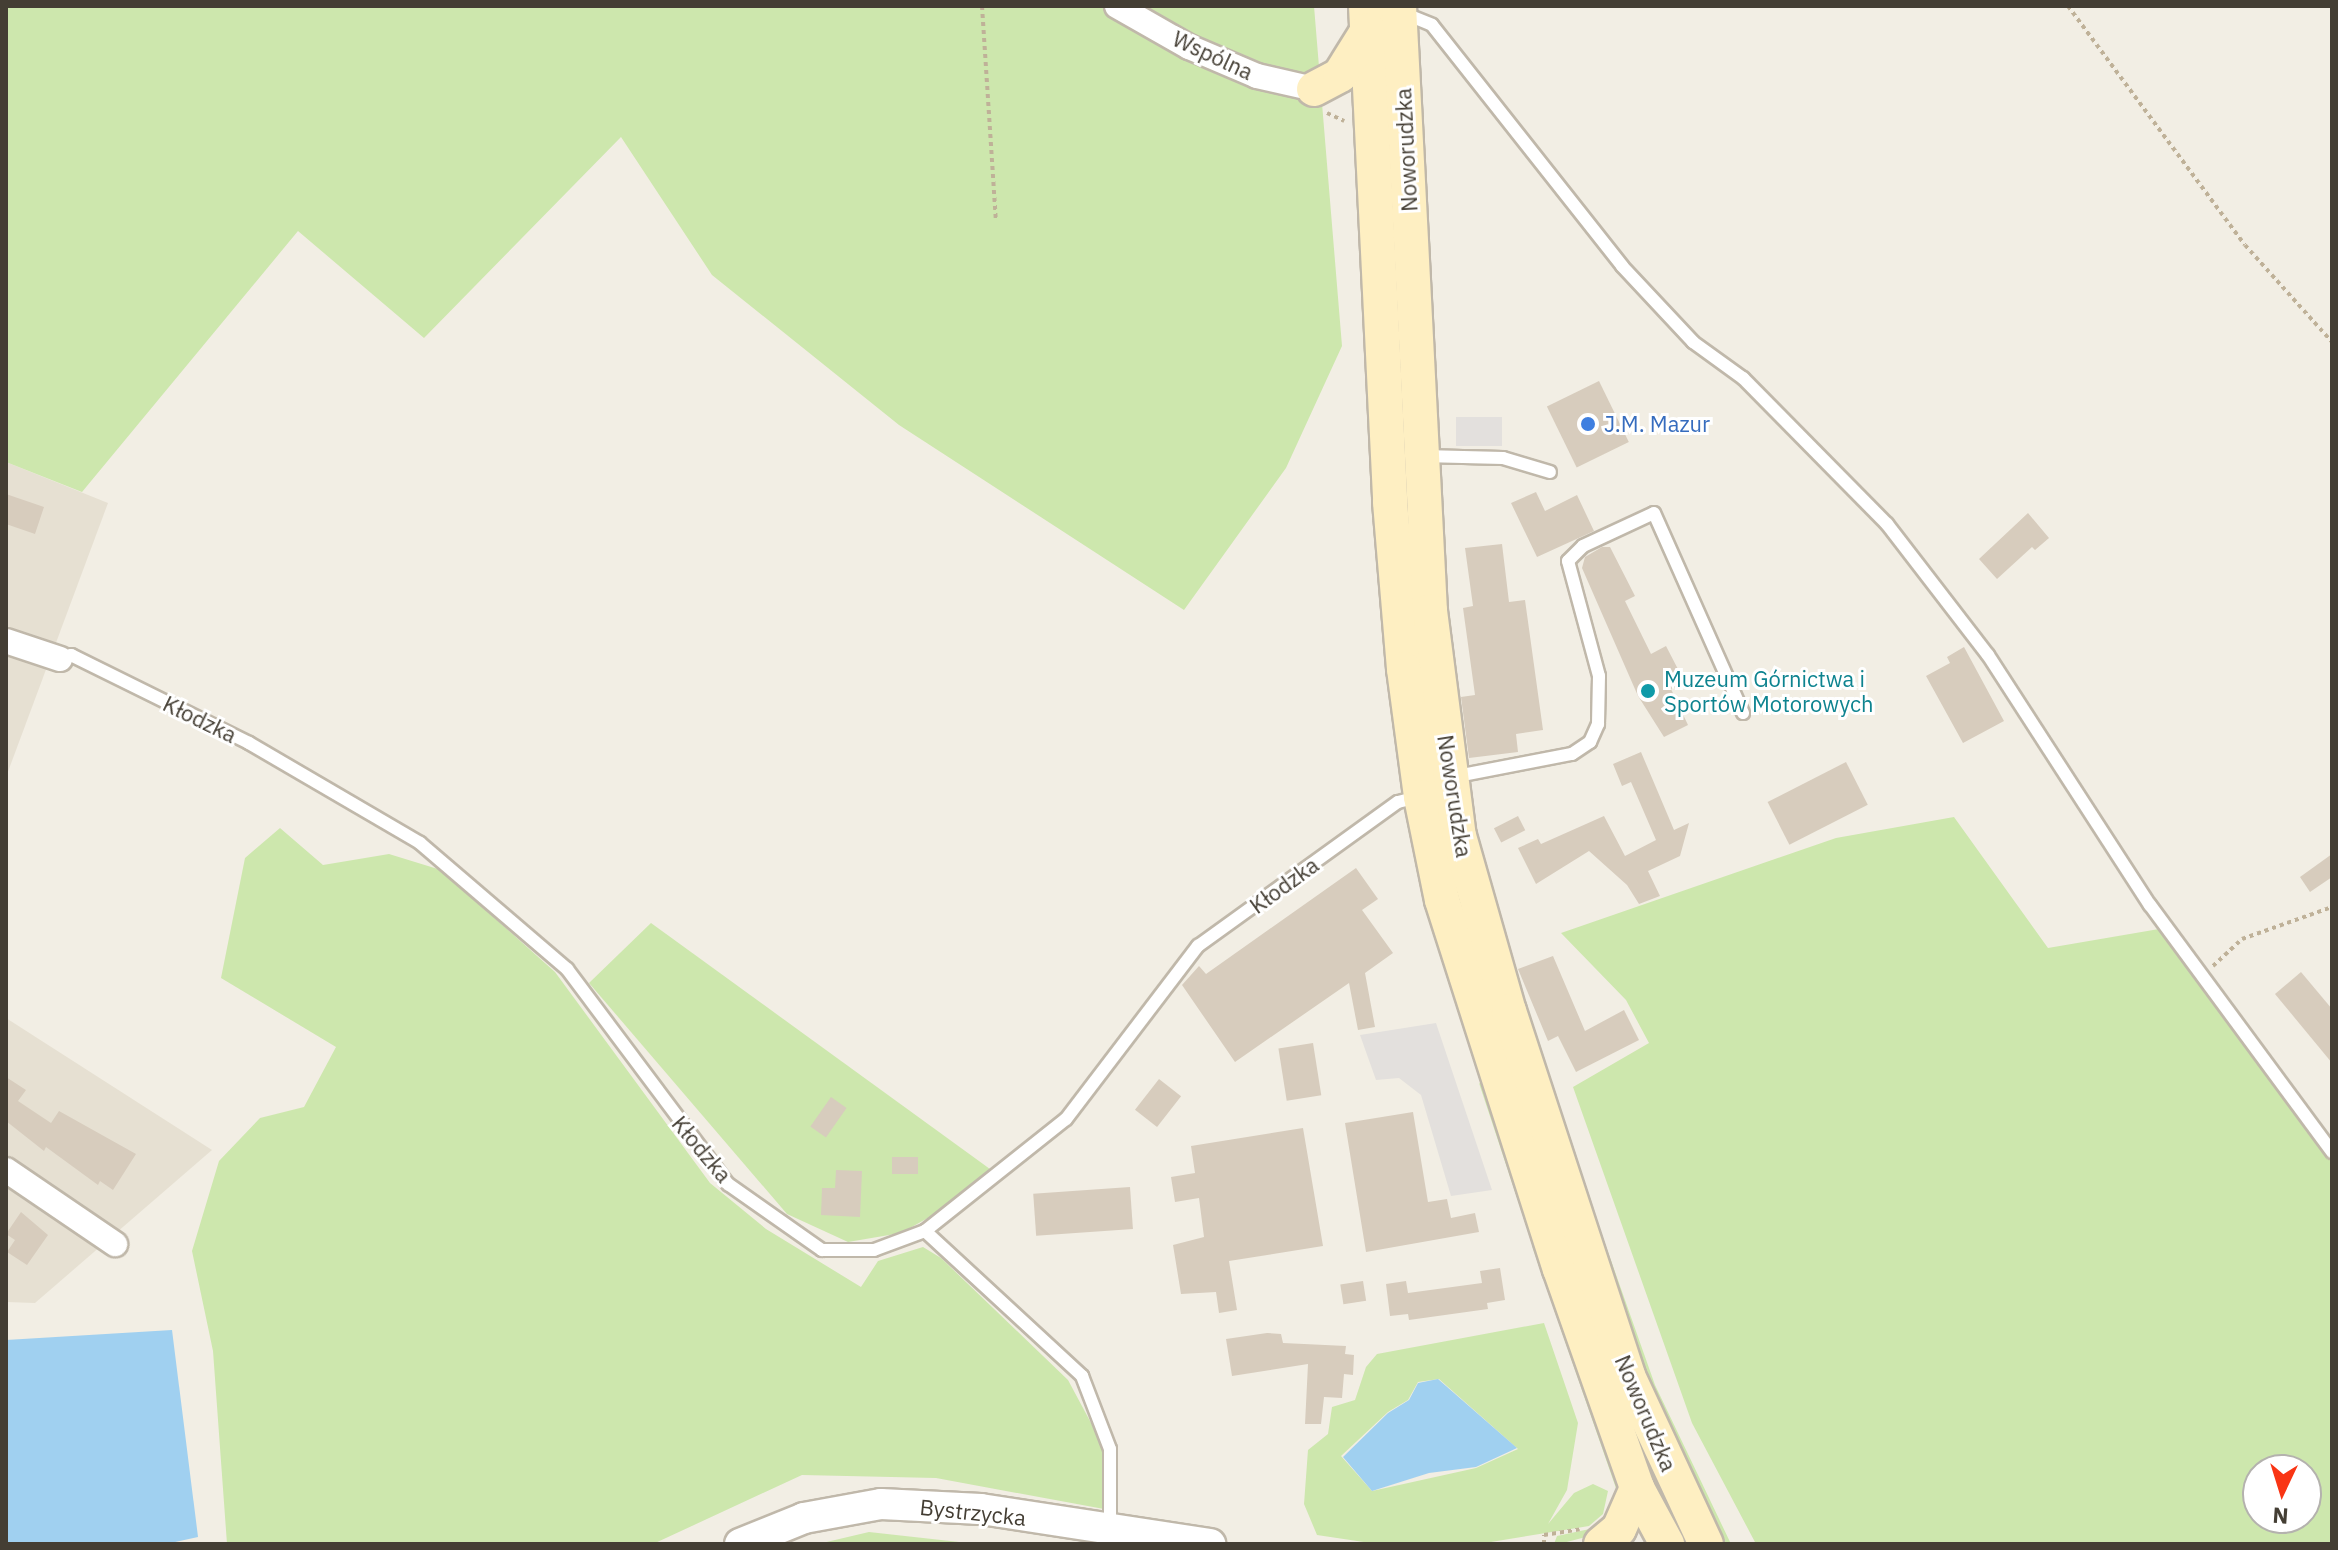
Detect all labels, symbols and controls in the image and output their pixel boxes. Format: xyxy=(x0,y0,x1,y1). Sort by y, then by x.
street label: Wspólna xyxy=(1169,25,1257,85)
street label: Noworudzka xyxy=(1390,88,1422,212)
place label: J.M. Mazur xyxy=(1604,411,1710,437)
marker: J.M. Mazur xyxy=(1579,415,1597,433)
place label: Muzeum Górnictwa i Sportów Motorowych xyxy=(1664,665,1874,716)
marker: Muzeum Górnictwa i Sportów Motorowych xyxy=(1639,682,1657,700)
street label: Kłodzka xyxy=(159,690,241,748)
street label: Noworudzka xyxy=(1432,733,1478,859)
street label: Kłodzka xyxy=(1244,851,1324,919)
street label: Kłodzka xyxy=(667,1110,737,1188)
street label: Noworudzka xyxy=(1610,1351,1682,1475)
north arrow xyxy=(2242,1454,2322,1534)
street label: Bystrzycka xyxy=(919,1493,1027,1531)
text: N xyxy=(2271,1501,2289,1531)

